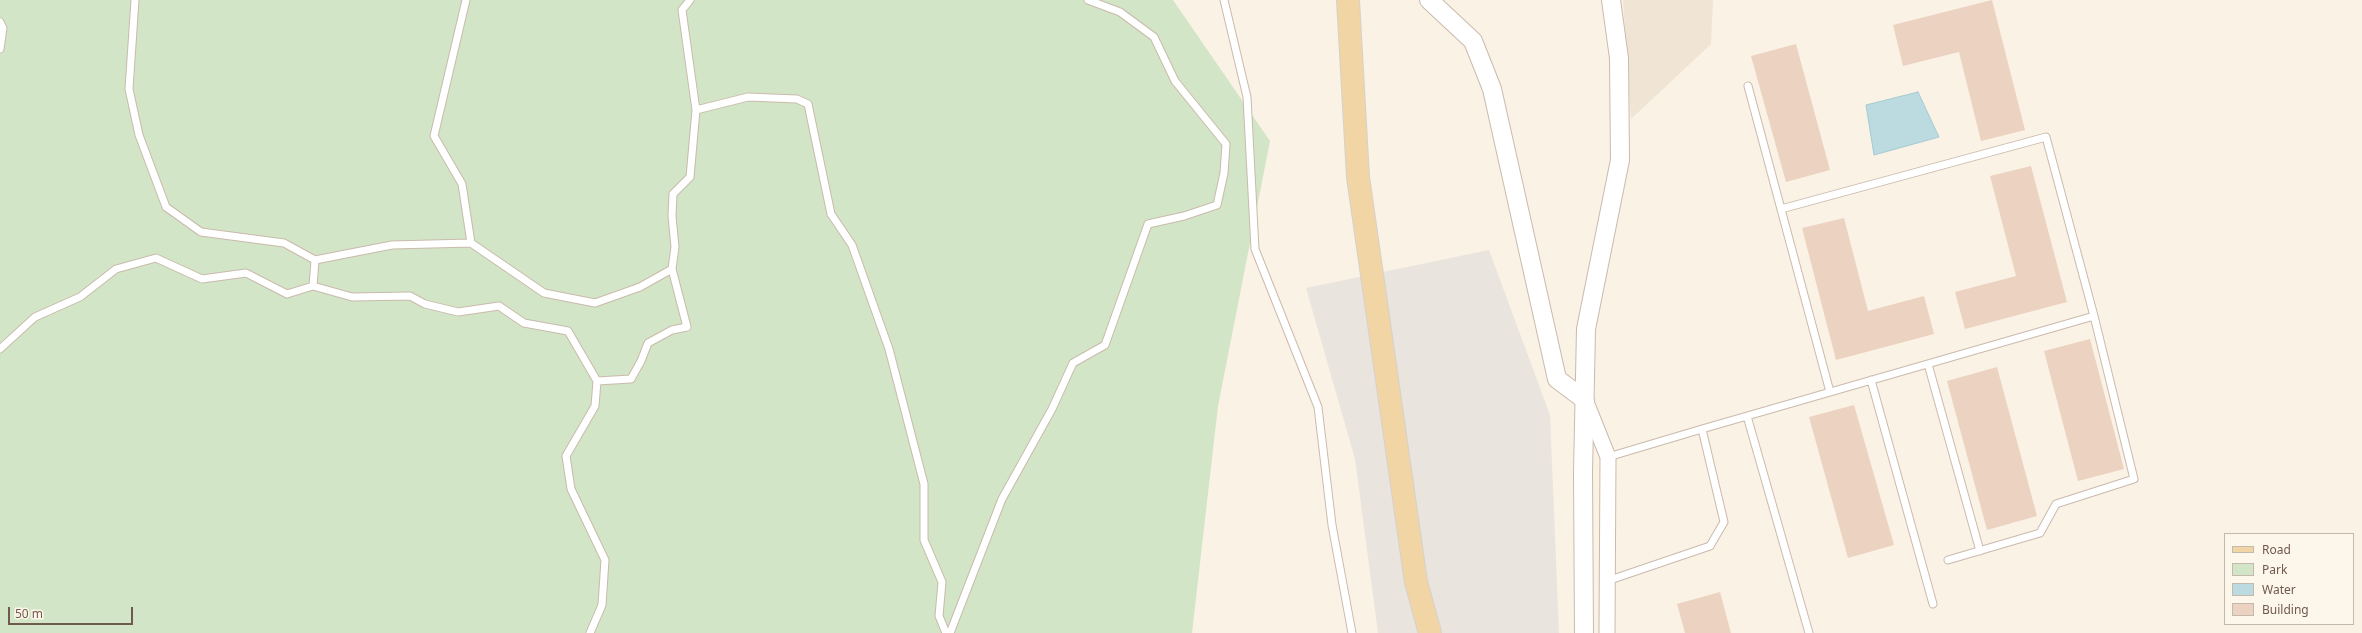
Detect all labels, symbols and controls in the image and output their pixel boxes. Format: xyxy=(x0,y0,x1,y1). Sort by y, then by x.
legend xyxy=(2224,533,2354,625)
text: Road xyxy=(2262,541,2291,558)
text: Park xyxy=(2262,561,2287,578)
text: Water xyxy=(2262,581,2296,598)
scale bar xyxy=(10,599,135,625)
text: Building xyxy=(2262,601,2309,618)
text: 50 m xyxy=(15,605,43,622)

